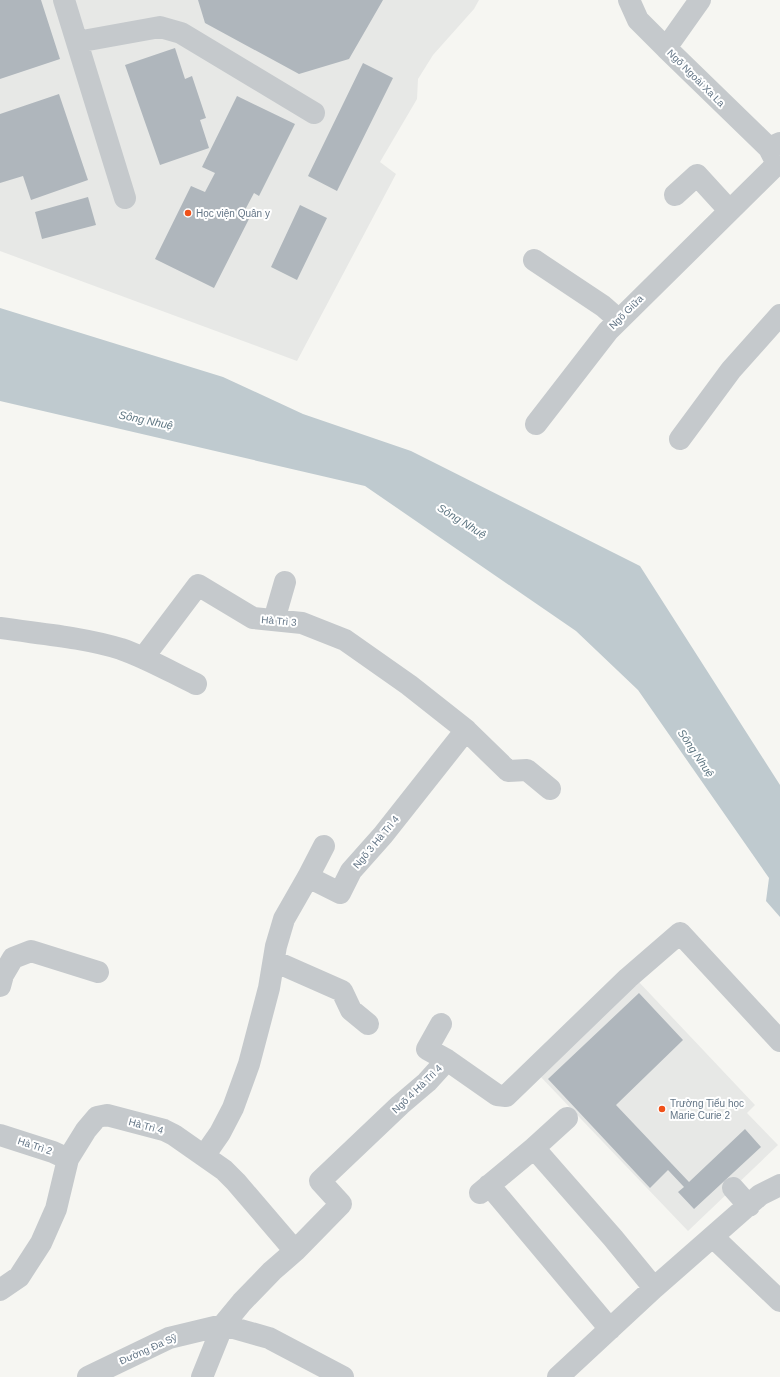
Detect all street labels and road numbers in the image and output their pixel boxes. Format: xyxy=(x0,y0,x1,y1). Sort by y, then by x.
street label: Ngõ Ngoài Xa La xyxy=(665,47,727,109)
street label: Ngõ Giữa xyxy=(607,292,646,331)
street label: Hà Trì 3 xyxy=(261,614,298,628)
street label: Ngõ 3 Hà Trì 4 xyxy=(351,813,401,870)
street label: Ngõ 4 Hà Trì 4 xyxy=(390,1062,445,1116)
street label: Hà Trì 4 xyxy=(127,1116,165,1136)
street label: Hà Trì 2 xyxy=(16,1135,54,1157)
street label: Đường Đa Sỹ xyxy=(118,1331,178,1367)

